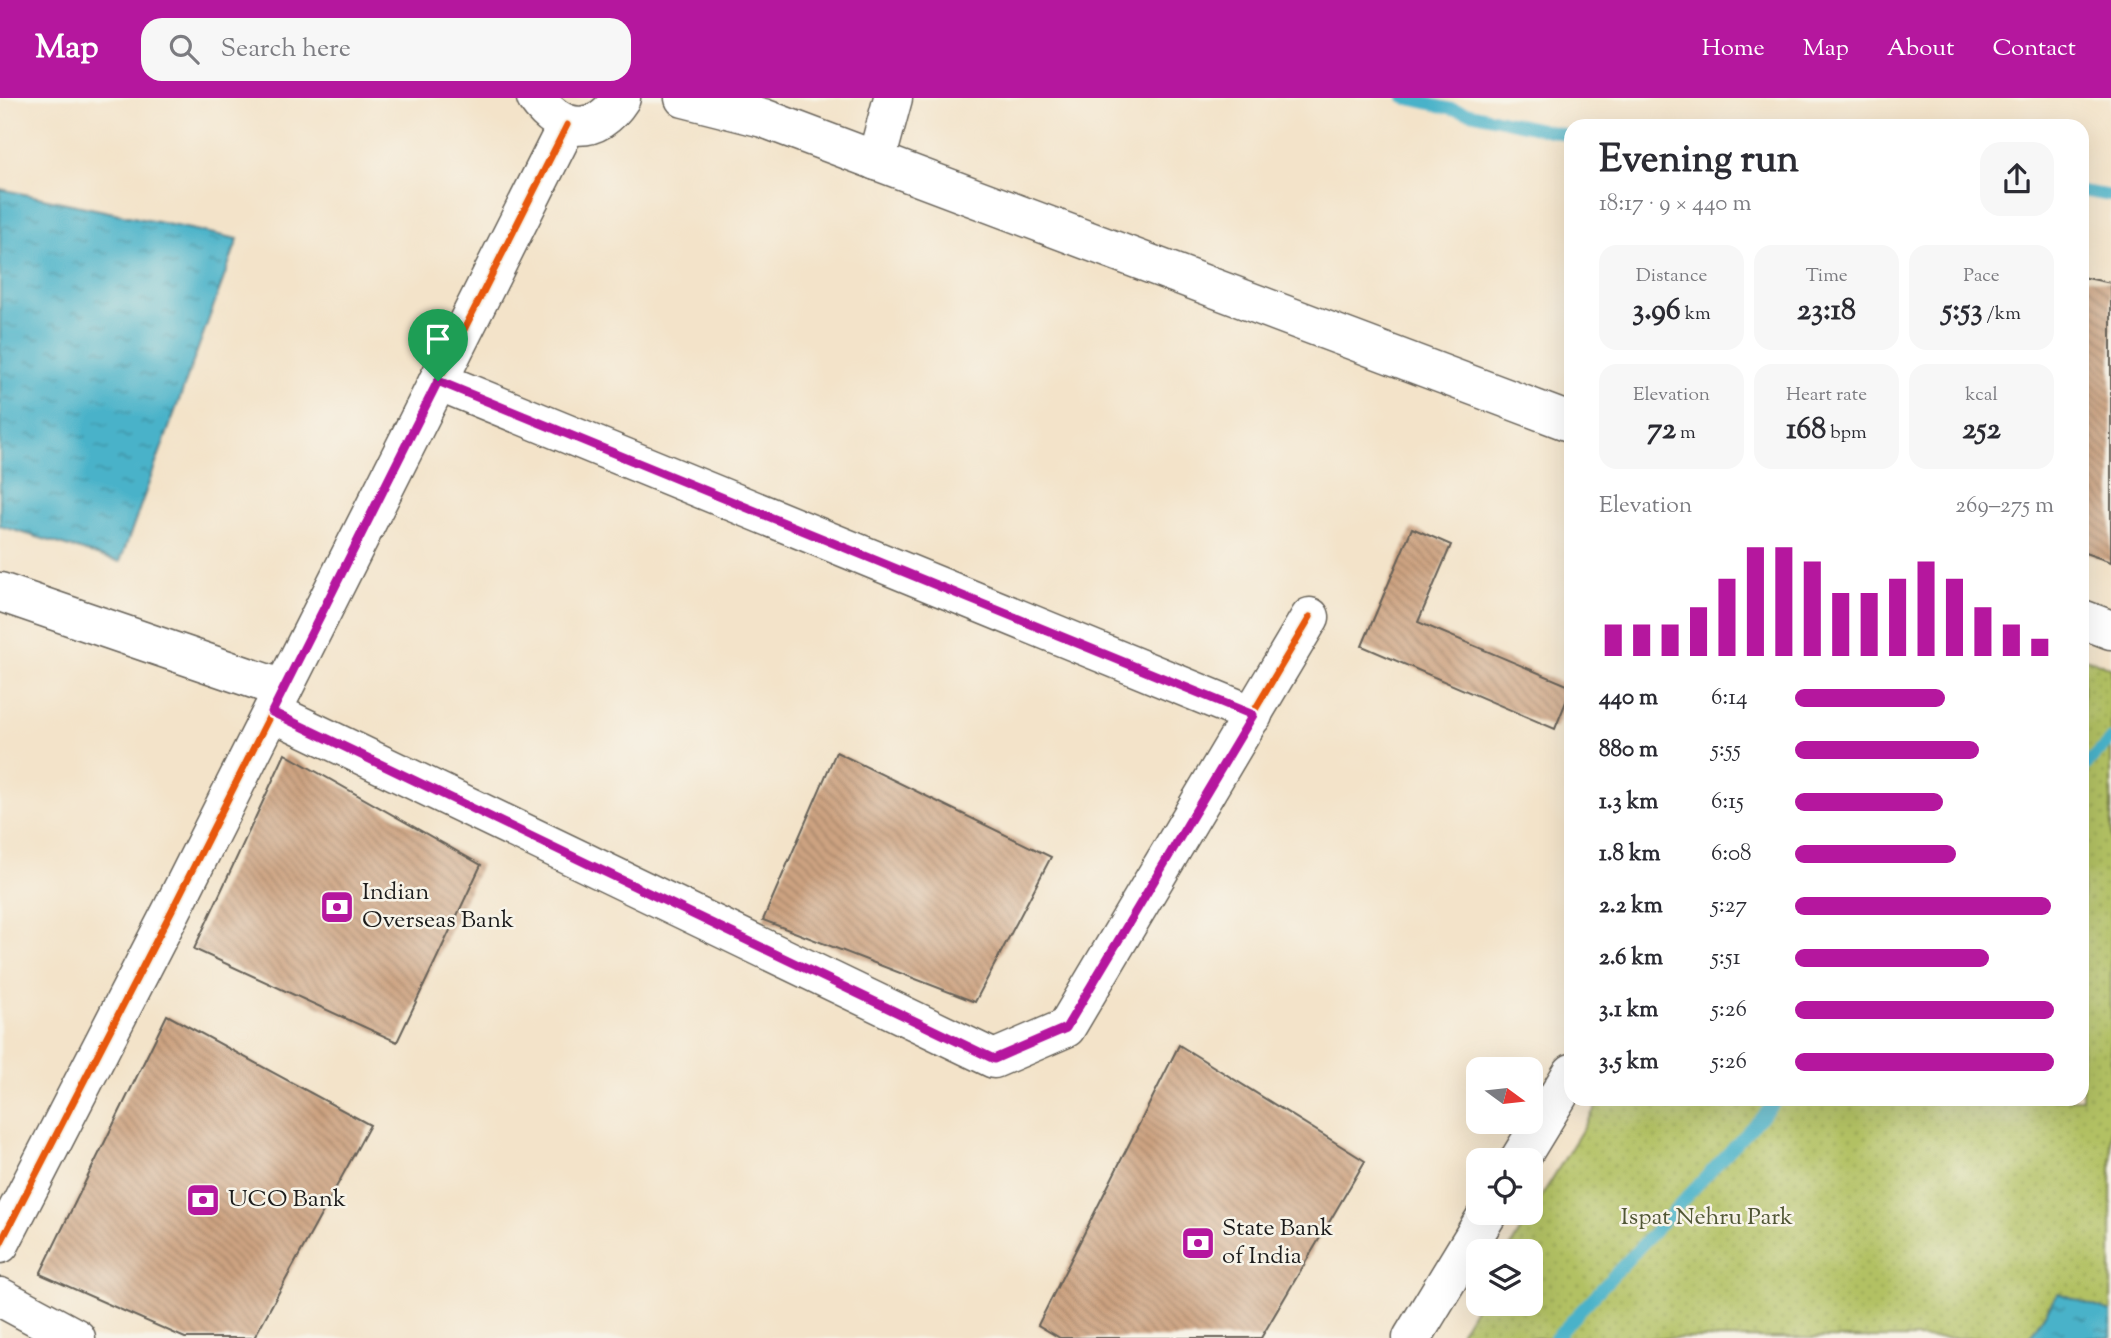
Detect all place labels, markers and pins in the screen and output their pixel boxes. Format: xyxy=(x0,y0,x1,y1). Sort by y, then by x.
pin xyxy=(408,309,468,381)
place label: Indian Overseas Bank xyxy=(362,876,514,938)
bank icon: Indian Overseas Bank xyxy=(318,888,356,926)
bank icon: UCO Bank xyxy=(184,1181,222,1219)
place label: UCO Bank xyxy=(228,1183,346,1217)
place label: State Bank of India xyxy=(1222,1212,1333,1274)
bank icon: State Bank of India xyxy=(1179,1224,1217,1262)

